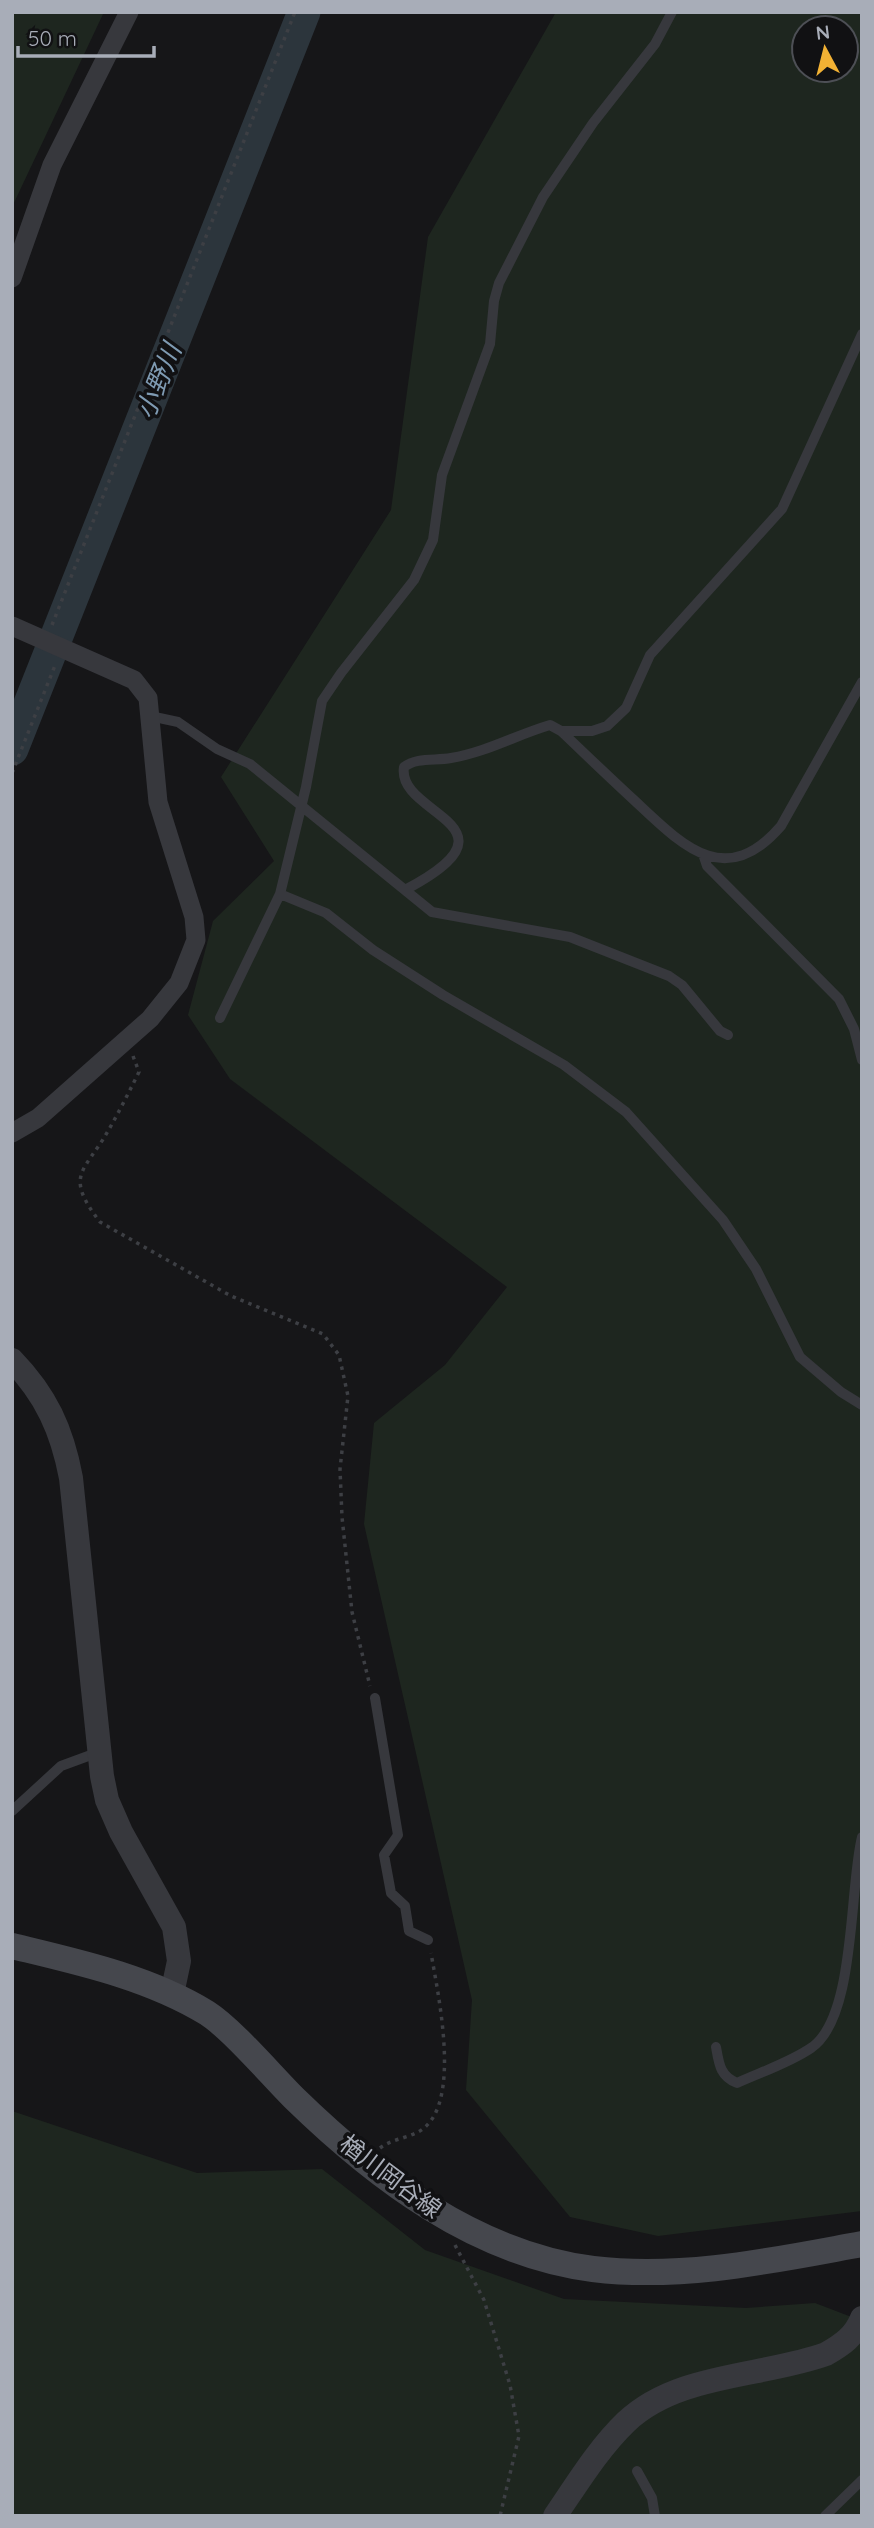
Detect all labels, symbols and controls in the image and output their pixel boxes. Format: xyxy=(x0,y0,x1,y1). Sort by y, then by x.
scale bar xyxy=(18,14,154,58)
north arrow xyxy=(790,14,860,84)
text: N xyxy=(815,19,831,45)
text: 50 m xyxy=(28,25,77,51)
water label: 小野川 xyxy=(128,336,189,423)
street label: 楢川岡谷線 xyxy=(334,2128,448,2224)

